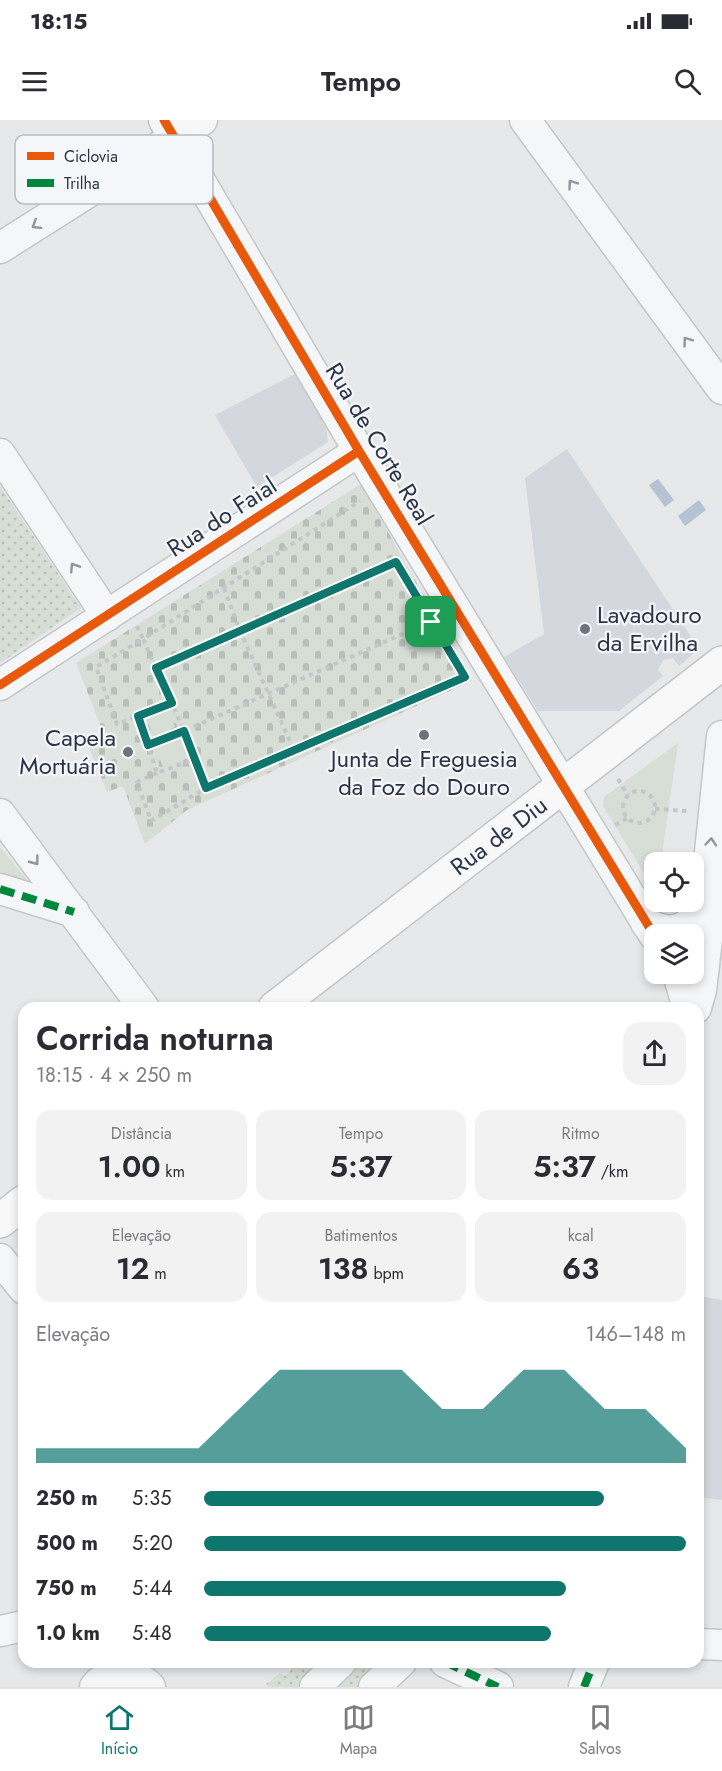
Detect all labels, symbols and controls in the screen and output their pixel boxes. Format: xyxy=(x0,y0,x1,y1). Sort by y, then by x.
text: 18:15 xyxy=(30,5,87,37)
text: Tempo xyxy=(321,62,401,101)
icon: menu xyxy=(18,65,51,98)
icon: search xyxy=(671,65,704,98)
legend xyxy=(15,135,213,204)
text: Ciclovia xyxy=(64,145,118,168)
text: Trilha xyxy=(64,172,100,195)
one-way arrow xyxy=(568,180,579,191)
one-way arrow xyxy=(32,218,43,229)
one-way arrow xyxy=(684,337,695,348)
street label: Rua de Corte Real xyxy=(317,356,442,532)
street label: Rua do Faial xyxy=(160,468,284,565)
one-way arrow xyxy=(70,563,82,573)
pin xyxy=(405,596,456,647)
place label: Lavadouro da Ervilha xyxy=(597,597,702,660)
icon: arrive xyxy=(414,605,447,638)
marker: Lavadouro da Ervilha xyxy=(578,622,592,636)
place label: Capela Mortuária xyxy=(19,720,116,783)
marker: Junta de Freguesia da Foz do Douro xyxy=(417,728,431,742)
place label: Junta de Freguesia da Foz do Douro xyxy=(328,741,517,804)
marker: Capela Mortuária xyxy=(121,745,135,759)
street label: Rua de Diu xyxy=(443,788,554,884)
one-way arrow xyxy=(704,838,717,847)
map controls xyxy=(644,852,704,984)
button: locate xyxy=(644,852,704,912)
one-way arrow xyxy=(28,854,39,865)
button: layers xyxy=(644,924,704,984)
text: Corrida noturna xyxy=(36,1015,274,1062)
button: share xyxy=(623,1022,686,1085)
text: 18:15 · 4 × 250 m xyxy=(36,1061,192,1090)
text: Distância xyxy=(111,1122,172,1145)
text: Tempo xyxy=(339,1122,383,1145)
text: Ritmo xyxy=(562,1122,600,1145)
text: 1.00 xyxy=(98,1145,161,1188)
text: 5:37 xyxy=(330,1145,392,1188)
text: 5:37 xyxy=(533,1145,596,1188)
text: km xyxy=(161,1160,185,1183)
text: /km xyxy=(596,1160,628,1183)
text: Elevação xyxy=(112,1224,171,1247)
text: Batimentos xyxy=(325,1224,397,1247)
text: kcal xyxy=(568,1224,594,1247)
text: 12 xyxy=(116,1247,149,1290)
text: 138 xyxy=(318,1247,369,1290)
text: 63 xyxy=(562,1247,599,1290)
text: m xyxy=(149,1262,167,1285)
text: bpm xyxy=(369,1262,404,1285)
text: Elevação xyxy=(36,1320,110,1349)
text: 146–148 m xyxy=(586,1320,686,1349)
text: 250 m xyxy=(36,1484,98,1513)
text: 5:35 xyxy=(132,1484,171,1513)
text: 500 m xyxy=(36,1529,98,1558)
text: 5:20 xyxy=(132,1529,173,1558)
text: 750 m xyxy=(36,1574,97,1603)
text: 5:44 xyxy=(132,1574,173,1603)
text: 1.0 km xyxy=(36,1619,100,1648)
text: 5:48 xyxy=(132,1619,172,1648)
tab: Início xyxy=(101,1701,138,1760)
tab: Mapa xyxy=(340,1701,377,1760)
tab: Salvos xyxy=(579,1701,621,1760)

